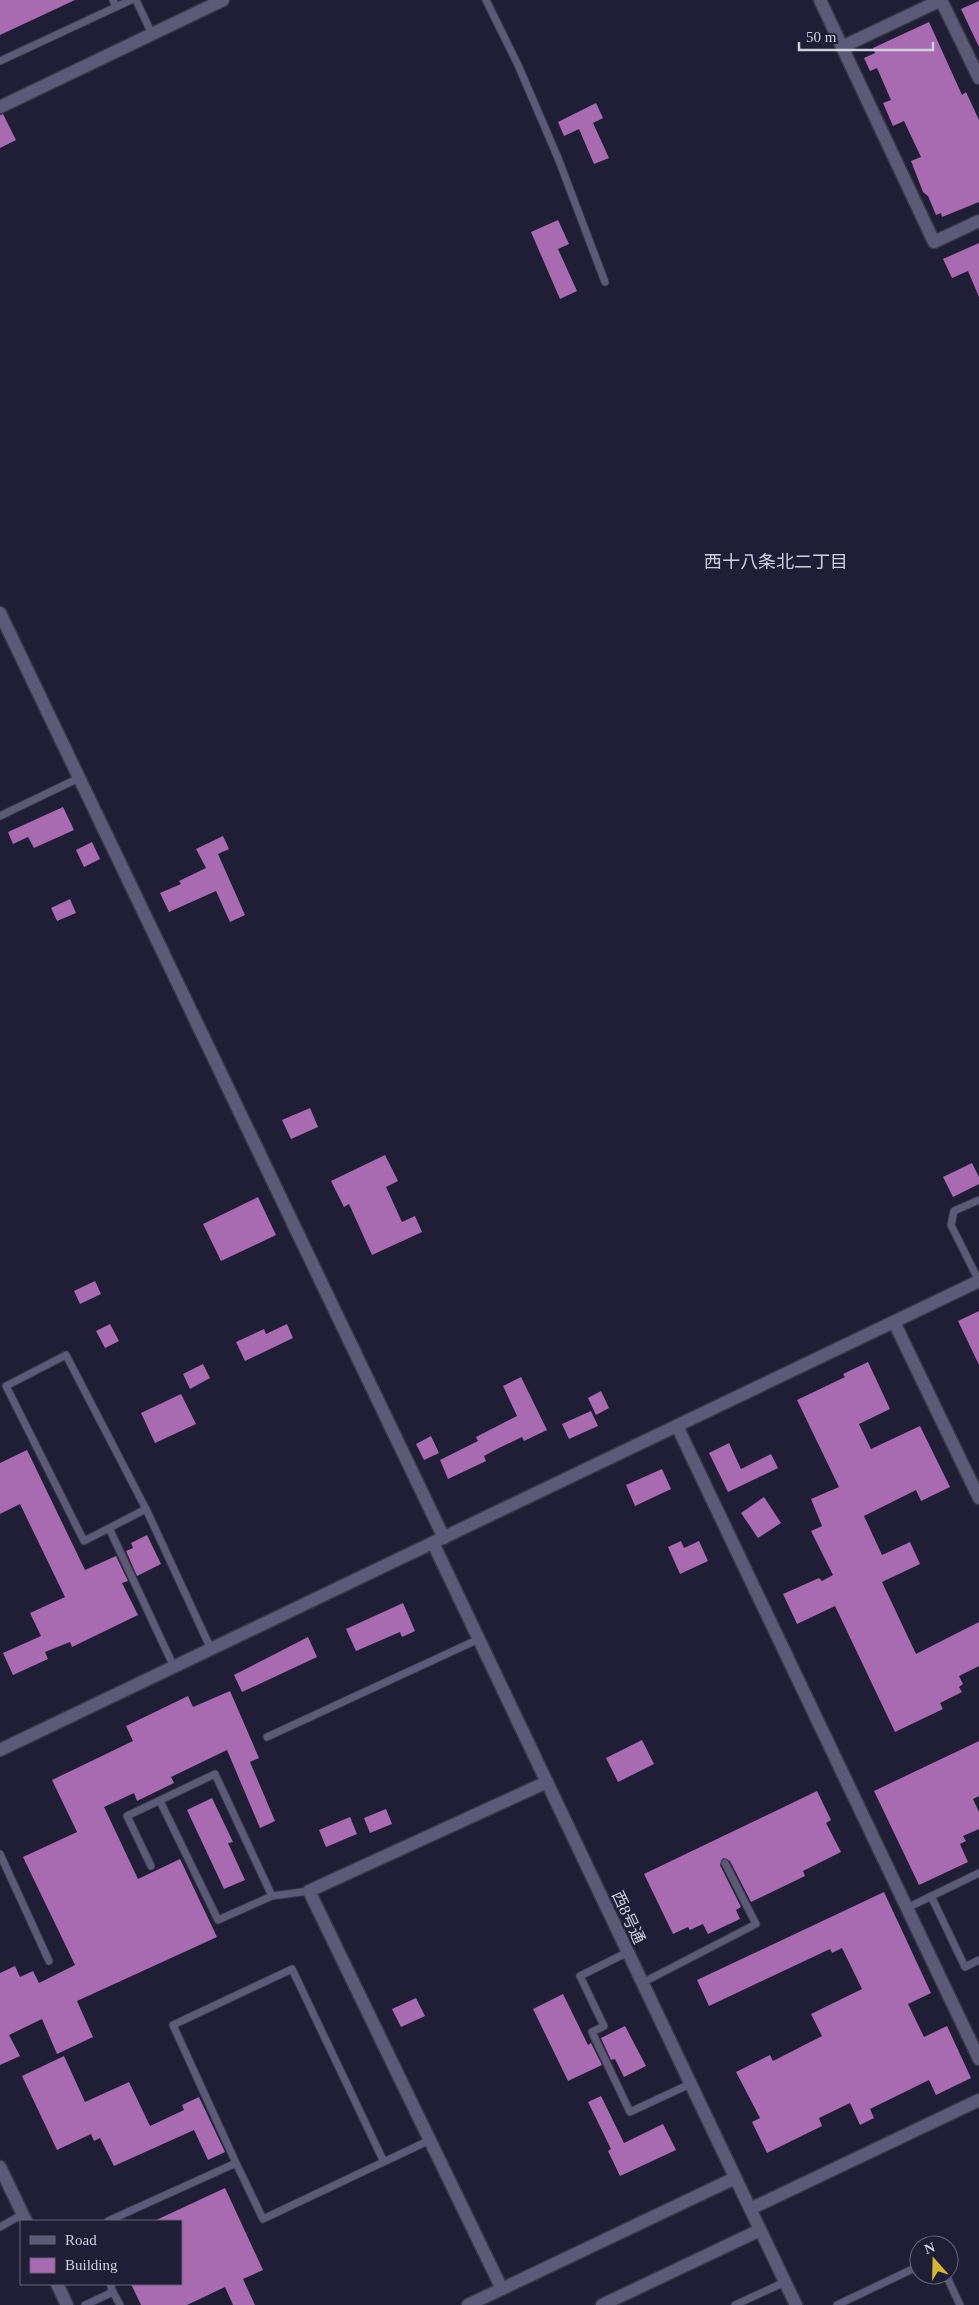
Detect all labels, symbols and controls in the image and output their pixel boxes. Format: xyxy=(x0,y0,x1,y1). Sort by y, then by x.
scale bar xyxy=(799,20,933,52)
text: 50 m xyxy=(806,29,837,45)
district label: 西十八条北二丁目 xyxy=(704,552,848,572)
street label: 西8号通 xyxy=(609,1888,648,1946)
legend xyxy=(20,2220,182,2285)
text: Road xyxy=(65,2232,97,2248)
north arrow xyxy=(909,2235,959,2285)
text: N xyxy=(922,2239,937,2257)
text: Building xyxy=(65,2257,118,2273)

